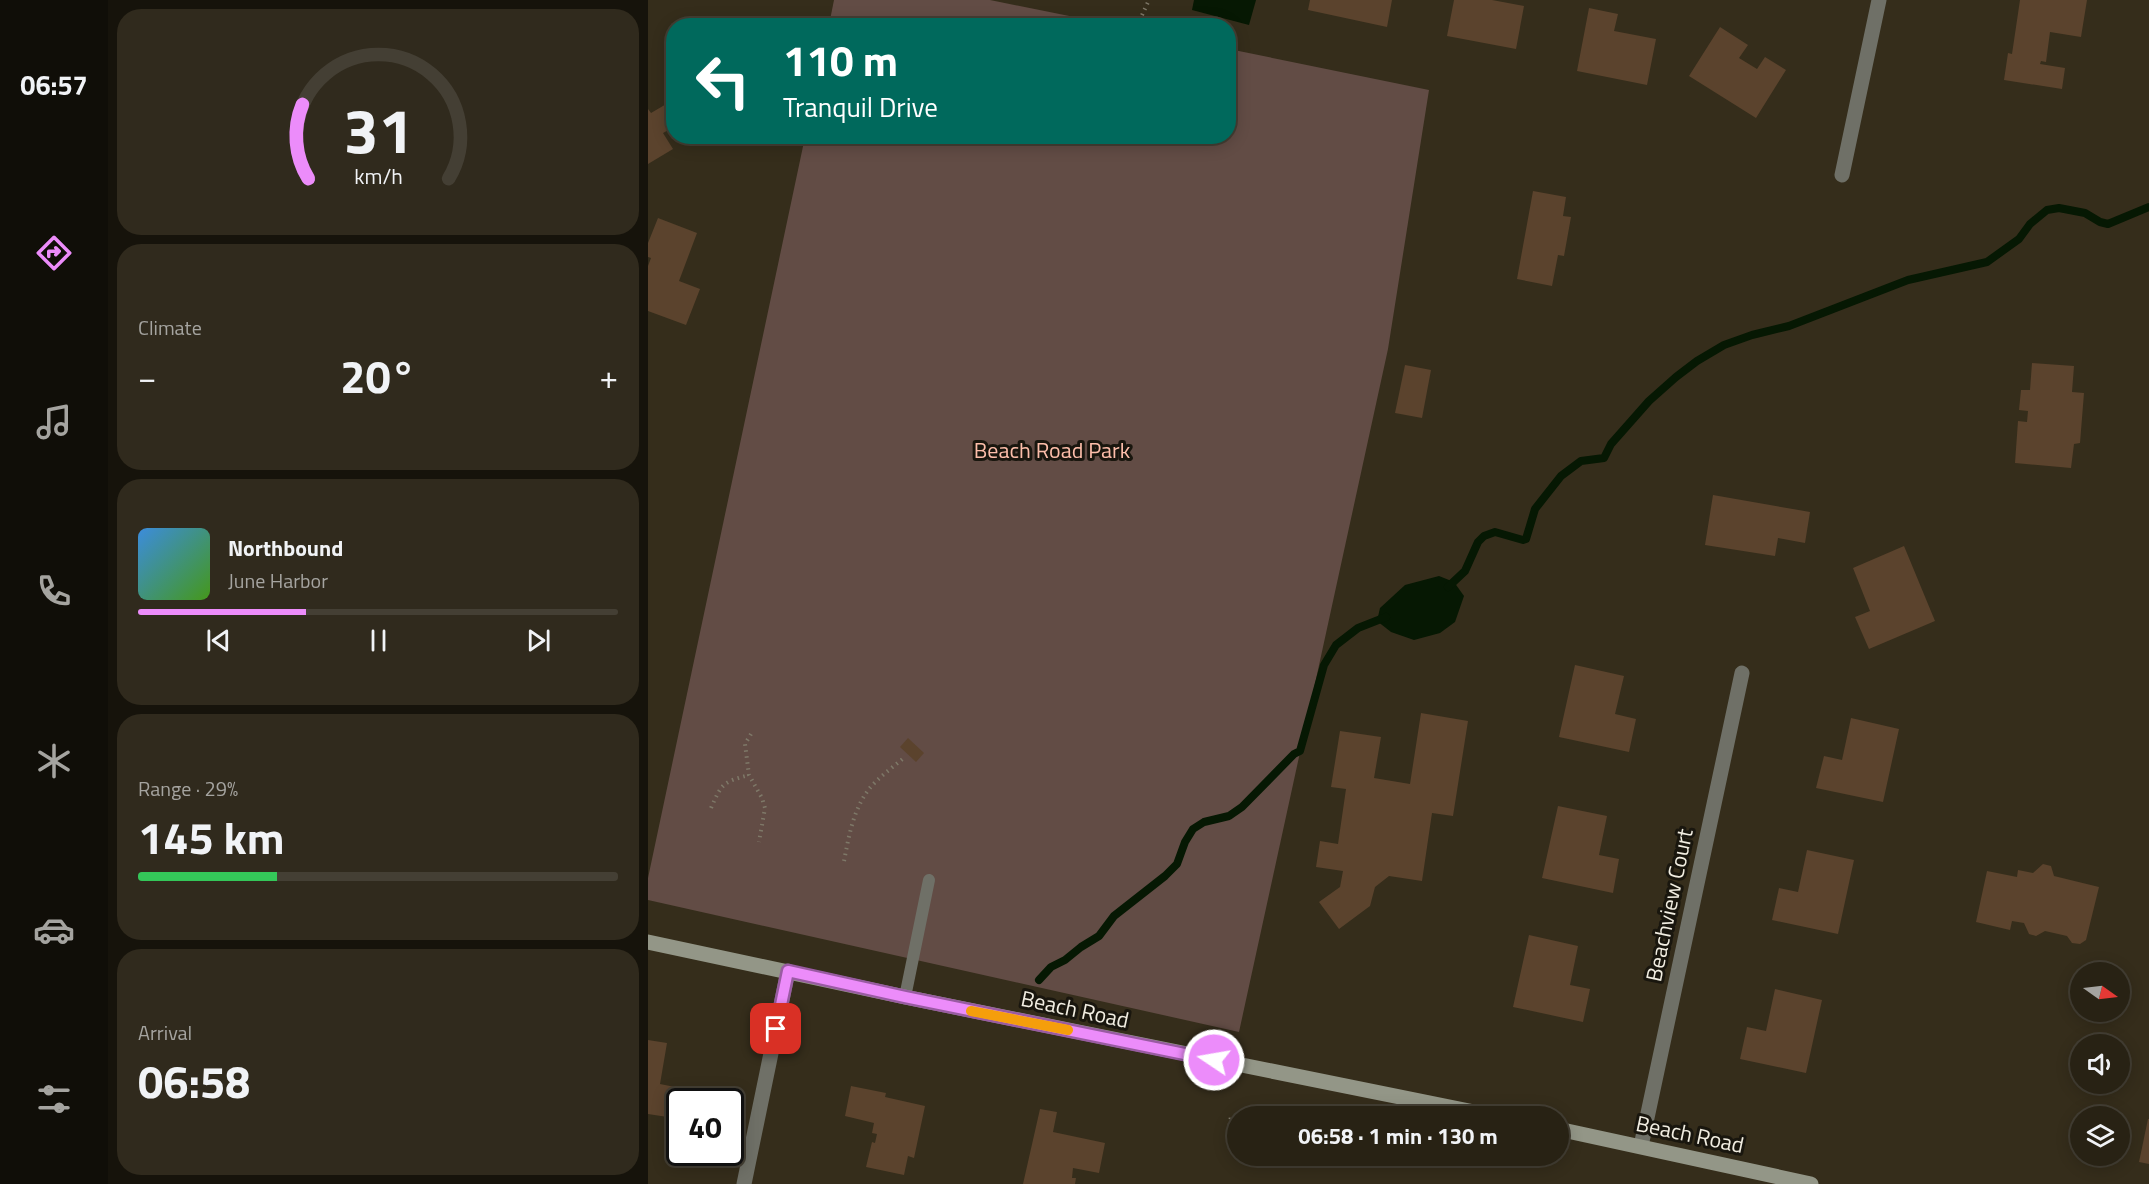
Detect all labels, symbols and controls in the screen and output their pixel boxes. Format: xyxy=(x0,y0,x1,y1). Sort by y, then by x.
text: 110 m xyxy=(783,28,898,92)
icon: left xyxy=(684,42,762,120)
text: 06:57 xyxy=(20,64,88,105)
text: 31 xyxy=(343,82,413,177)
text: Tranquil Drive xyxy=(783,86,938,127)
text: km/h xyxy=(354,160,402,192)
icon: directions xyxy=(33,232,75,274)
text: Climate xyxy=(138,312,202,343)
text: 20° xyxy=(340,342,416,410)
text: − xyxy=(138,352,156,402)
text: + xyxy=(600,352,618,402)
icon: music xyxy=(33,401,75,443)
park label: Beach Road Park xyxy=(974,433,1131,467)
text: Northbound xyxy=(228,531,343,565)
text: June Harbor xyxy=(228,565,328,596)
icon: phone xyxy=(33,570,75,612)
icon: previous xyxy=(202,624,235,657)
icon: pause xyxy=(362,624,395,657)
icon: next xyxy=(522,624,555,657)
icon: climate xyxy=(33,740,75,782)
text: Range · 29% xyxy=(138,773,238,804)
text: 145 km xyxy=(138,803,284,871)
street label: Beachview Court xyxy=(1636,825,1702,985)
icon: car xyxy=(33,909,75,951)
north arrow xyxy=(2070,962,2130,1022)
map controls xyxy=(2070,962,2130,1166)
street label: Beach Road xyxy=(1018,981,1132,1037)
pin xyxy=(750,1003,801,1054)
icon: arrive xyxy=(759,1012,792,1045)
text: Arrival xyxy=(138,1017,192,1048)
position arrow xyxy=(1182,1028,1246,1092)
button: sound xyxy=(2070,1034,2130,1094)
text: 06:58 xyxy=(138,1047,250,1115)
icon: filters xyxy=(33,1078,75,1120)
speed limit sign: 40 xyxy=(666,1088,744,1166)
street label: Beach Road xyxy=(1633,1106,1747,1162)
button: layers xyxy=(2070,1106,2130,1166)
text: 06:58 · 1 min · 130 m xyxy=(1298,1119,1498,1153)

